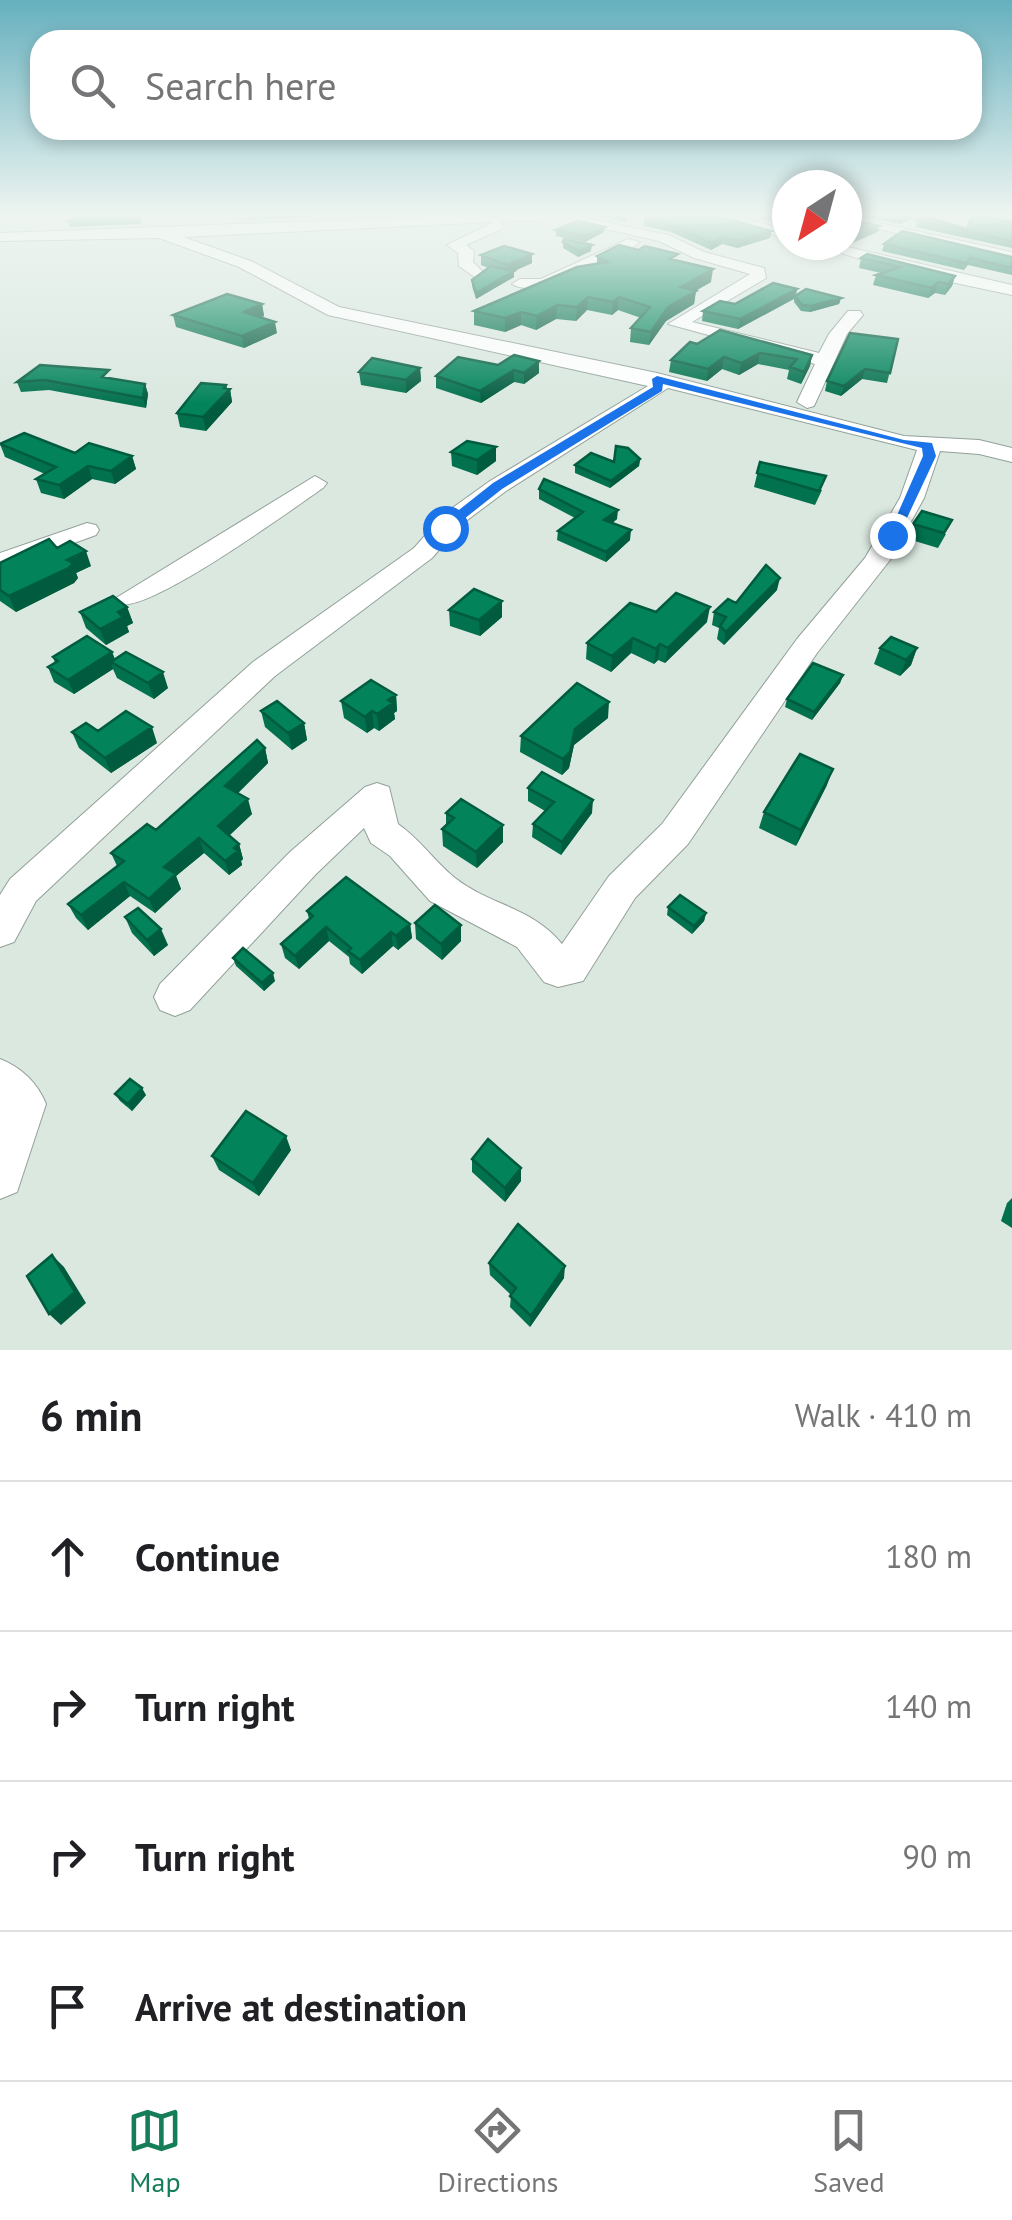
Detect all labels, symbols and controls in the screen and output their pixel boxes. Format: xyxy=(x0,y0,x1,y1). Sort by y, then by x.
search box xyxy=(30,30,982,140)
icon: search xyxy=(65,58,120,113)
text: Search here xyxy=(145,61,337,110)
north arrow xyxy=(772,170,862,260)
route start xyxy=(423,506,469,552)
route end xyxy=(870,513,916,559)
text: 6 min xyxy=(40,1388,142,1443)
text: Walk · 410 m xyxy=(795,1394,972,1436)
icon: ahead xyxy=(40,1529,95,1584)
text: Continue xyxy=(135,1532,280,1581)
text: 180 m xyxy=(885,1535,972,1577)
icon: right xyxy=(40,1679,95,1734)
text: Turn right xyxy=(135,1682,295,1731)
text: 140 m xyxy=(885,1685,972,1727)
icon: right xyxy=(40,1829,95,1884)
text: Turn right xyxy=(135,1832,295,1881)
text: 90 m xyxy=(903,1835,972,1877)
icon: arrive xyxy=(40,1979,95,2034)
text: Arrive at destination xyxy=(135,1982,467,2031)
tab: Map xyxy=(127,2103,182,2200)
tab: Directions xyxy=(437,2103,558,2200)
tab: Saved xyxy=(813,2103,885,2200)

